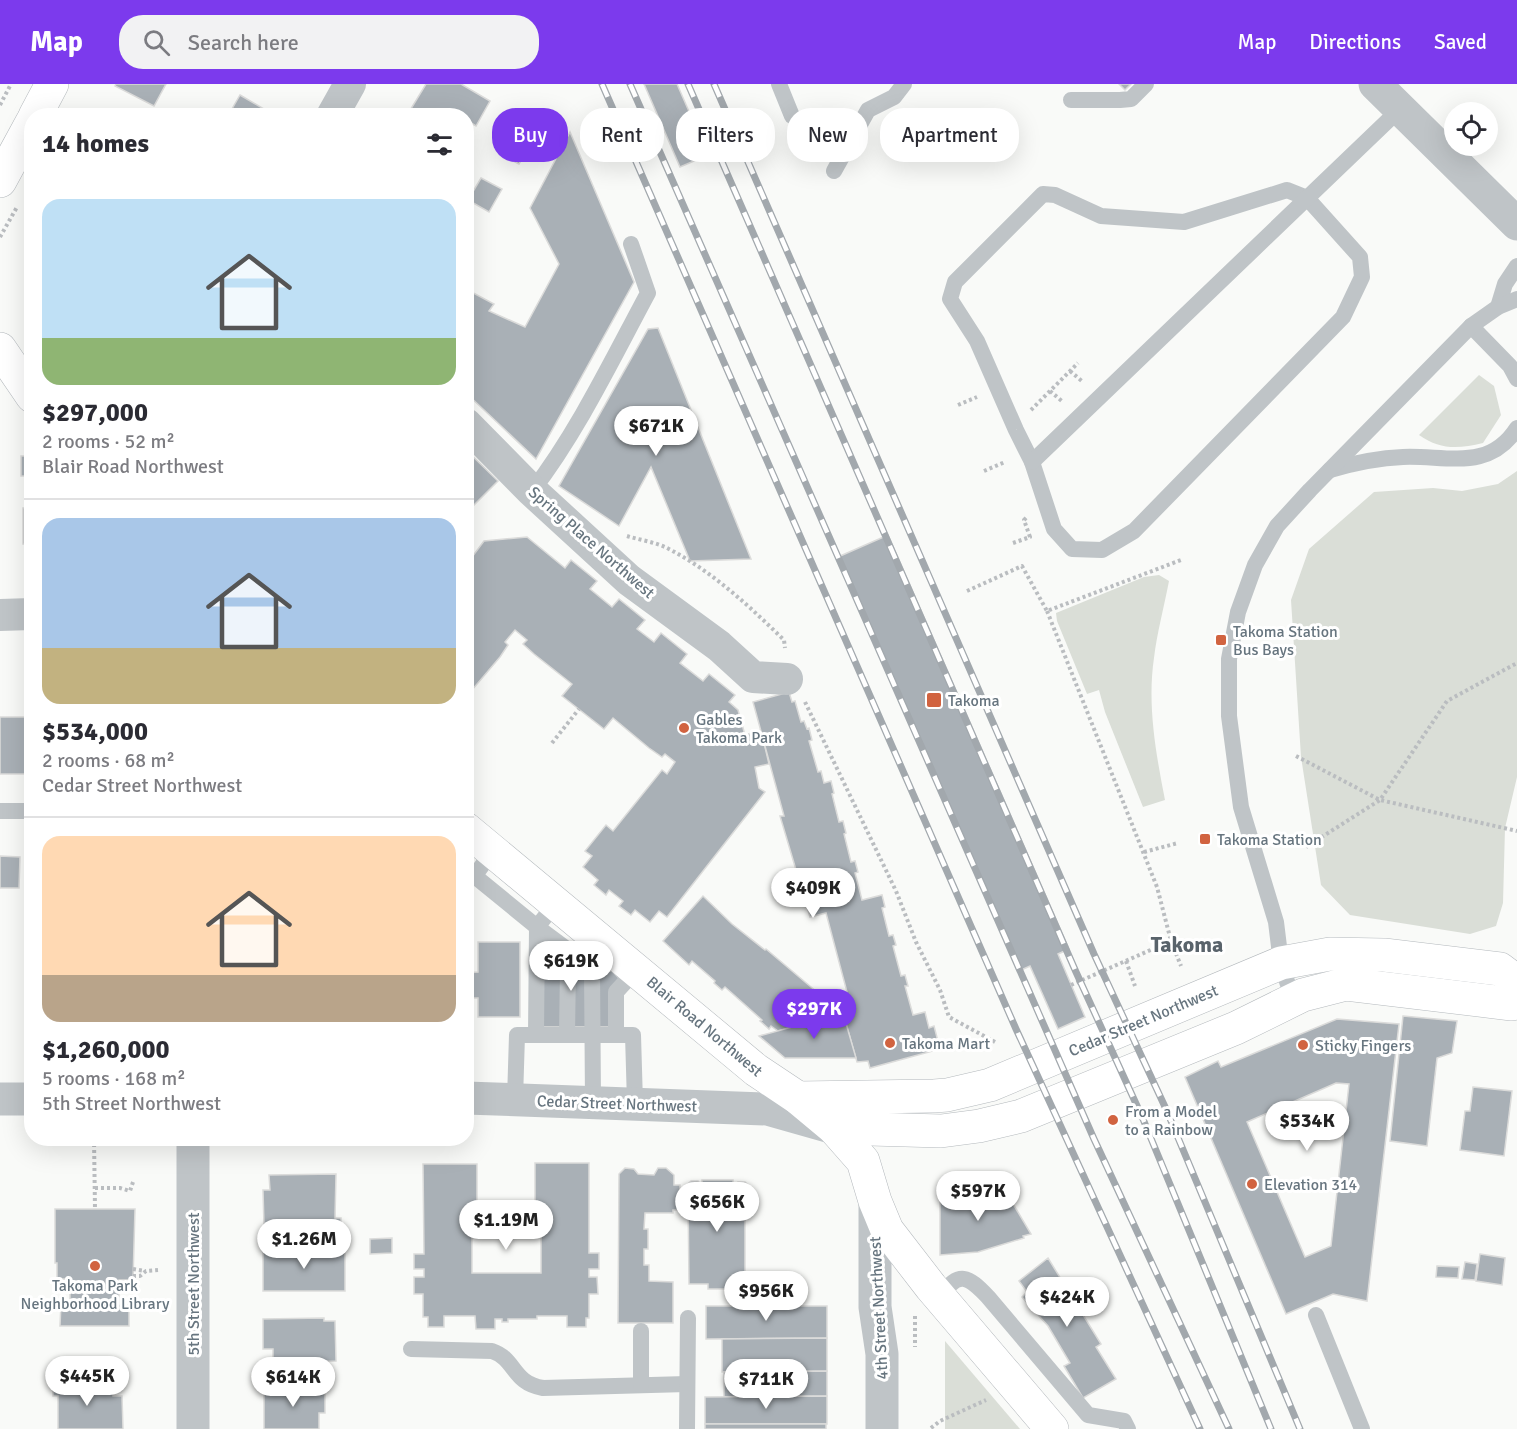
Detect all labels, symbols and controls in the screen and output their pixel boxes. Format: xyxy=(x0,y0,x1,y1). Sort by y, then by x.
search box xyxy=(119,15,539,69)
text: Map xyxy=(30,25,83,59)
icon: search xyxy=(140,26,173,59)
text: Search here xyxy=(188,29,299,56)
text: Map xyxy=(1238,29,1276,55)
text: Directions xyxy=(1309,29,1401,55)
text: Saved xyxy=(1434,29,1487,55)
map controls xyxy=(1444,102,1498,156)
button: locate xyxy=(1444,102,1498,156)
chip: Buy xyxy=(492,108,568,162)
chip: Rent xyxy=(580,108,664,162)
chip: Filters xyxy=(676,108,775,162)
chip: New xyxy=(787,108,868,162)
chip: Apartment xyxy=(880,108,1019,162)
text: 14 homes xyxy=(42,128,149,160)
icon: filters xyxy=(423,128,456,161)
icon: home xyxy=(195,238,303,346)
text: $297,000 xyxy=(42,397,148,429)
pin: $671K xyxy=(614,406,698,457)
text: $671K xyxy=(628,413,684,438)
text: 2 rooms · 52 m² xyxy=(42,429,175,454)
text: Blair Road Northwest xyxy=(42,454,224,479)
street label: Spring Place Northwest xyxy=(524,482,659,603)
icon: home xyxy=(195,557,303,665)
place label: Takoma Station Bus Bays xyxy=(1233,622,1338,660)
marker: Takoma Station Bus Bays xyxy=(1214,633,1228,647)
marker: Takoma xyxy=(925,691,943,709)
place label: Takoma xyxy=(948,691,1000,711)
place label: Gables Takoma Park xyxy=(696,710,782,748)
text: $534,000 xyxy=(42,716,148,748)
marker: Gables Takoma Park xyxy=(677,721,691,735)
text: 2 rooms · 68 m² xyxy=(42,748,175,773)
text: Cedar Street Northwest xyxy=(42,773,242,798)
place label: Takoma Station xyxy=(1217,830,1322,850)
marker: Takoma Station xyxy=(1198,832,1212,846)
pin: $409K xyxy=(771,868,855,919)
icon: home xyxy=(195,875,303,983)
text: $409K xyxy=(785,875,841,900)
district label: Takoma xyxy=(1151,931,1223,958)
pin: $619K xyxy=(529,941,613,992)
text: $619K xyxy=(543,948,599,973)
street label: Blair Road Northwest xyxy=(642,972,767,1081)
street label: Cedar Street Northwest xyxy=(1066,980,1221,1061)
pin: $297K xyxy=(772,989,856,1040)
text: $297K xyxy=(786,996,842,1021)
text: $1,260,000 xyxy=(42,1034,170,1066)
place label: Takoma Mart xyxy=(902,1034,990,1054)
marker: Takoma Mart xyxy=(883,1036,897,1050)
place label: Sticky Fingers xyxy=(1315,1036,1411,1056)
marker: Sticky Fingers xyxy=(1296,1038,1310,1052)
text: 5 rooms · 168 m² xyxy=(42,1066,186,1091)
text: 5th Street Northwest xyxy=(42,1091,221,1116)
street label: Cedar Street Northwest xyxy=(537,1091,698,1117)
pin: $534K xyxy=(1265,1101,1349,1152)
place label: From a Model to a Rainbow xyxy=(1125,1102,1218,1140)
text: $534K xyxy=(1279,1108,1335,1133)
marker: From a Model to a Rainbow xyxy=(1106,1113,1120,1127)
pin: $597K xyxy=(936,1171,1020,1222)
place label: Elevation 314 xyxy=(1264,1175,1358,1195)
marker: Elevation 314 xyxy=(1245,1177,1259,1191)
text: $597K xyxy=(950,1178,1006,1203)
pin: $656K xyxy=(675,1182,759,1233)
text: $656K xyxy=(689,1189,745,1214)
pin: $1.19M xyxy=(457,1200,555,1251)
text: $1.19M xyxy=(473,1207,539,1232)
street label: 5th Street Northwest xyxy=(184,1212,204,1356)
pin: $1.26M xyxy=(255,1219,353,1270)
text: $1.26M xyxy=(271,1226,337,1251)
street label: 4th Street Northwest xyxy=(865,1236,893,1380)
marker: Takoma Park Neighborhood Library xyxy=(88,1259,102,1273)
pin: $956K xyxy=(724,1271,808,1322)
place label: Takoma Park Neighborhood Library xyxy=(21,1276,170,1314)
pin: $424K xyxy=(1025,1277,1109,1328)
text: $956K xyxy=(738,1278,794,1303)
text: $424K xyxy=(1039,1284,1095,1309)
pin: $445K xyxy=(45,1356,129,1407)
pin: $614K xyxy=(251,1357,335,1408)
pin: $711K xyxy=(724,1359,808,1410)
text: $445K xyxy=(59,1363,115,1388)
text: $614K xyxy=(265,1364,321,1389)
text: $711K xyxy=(738,1366,794,1391)

